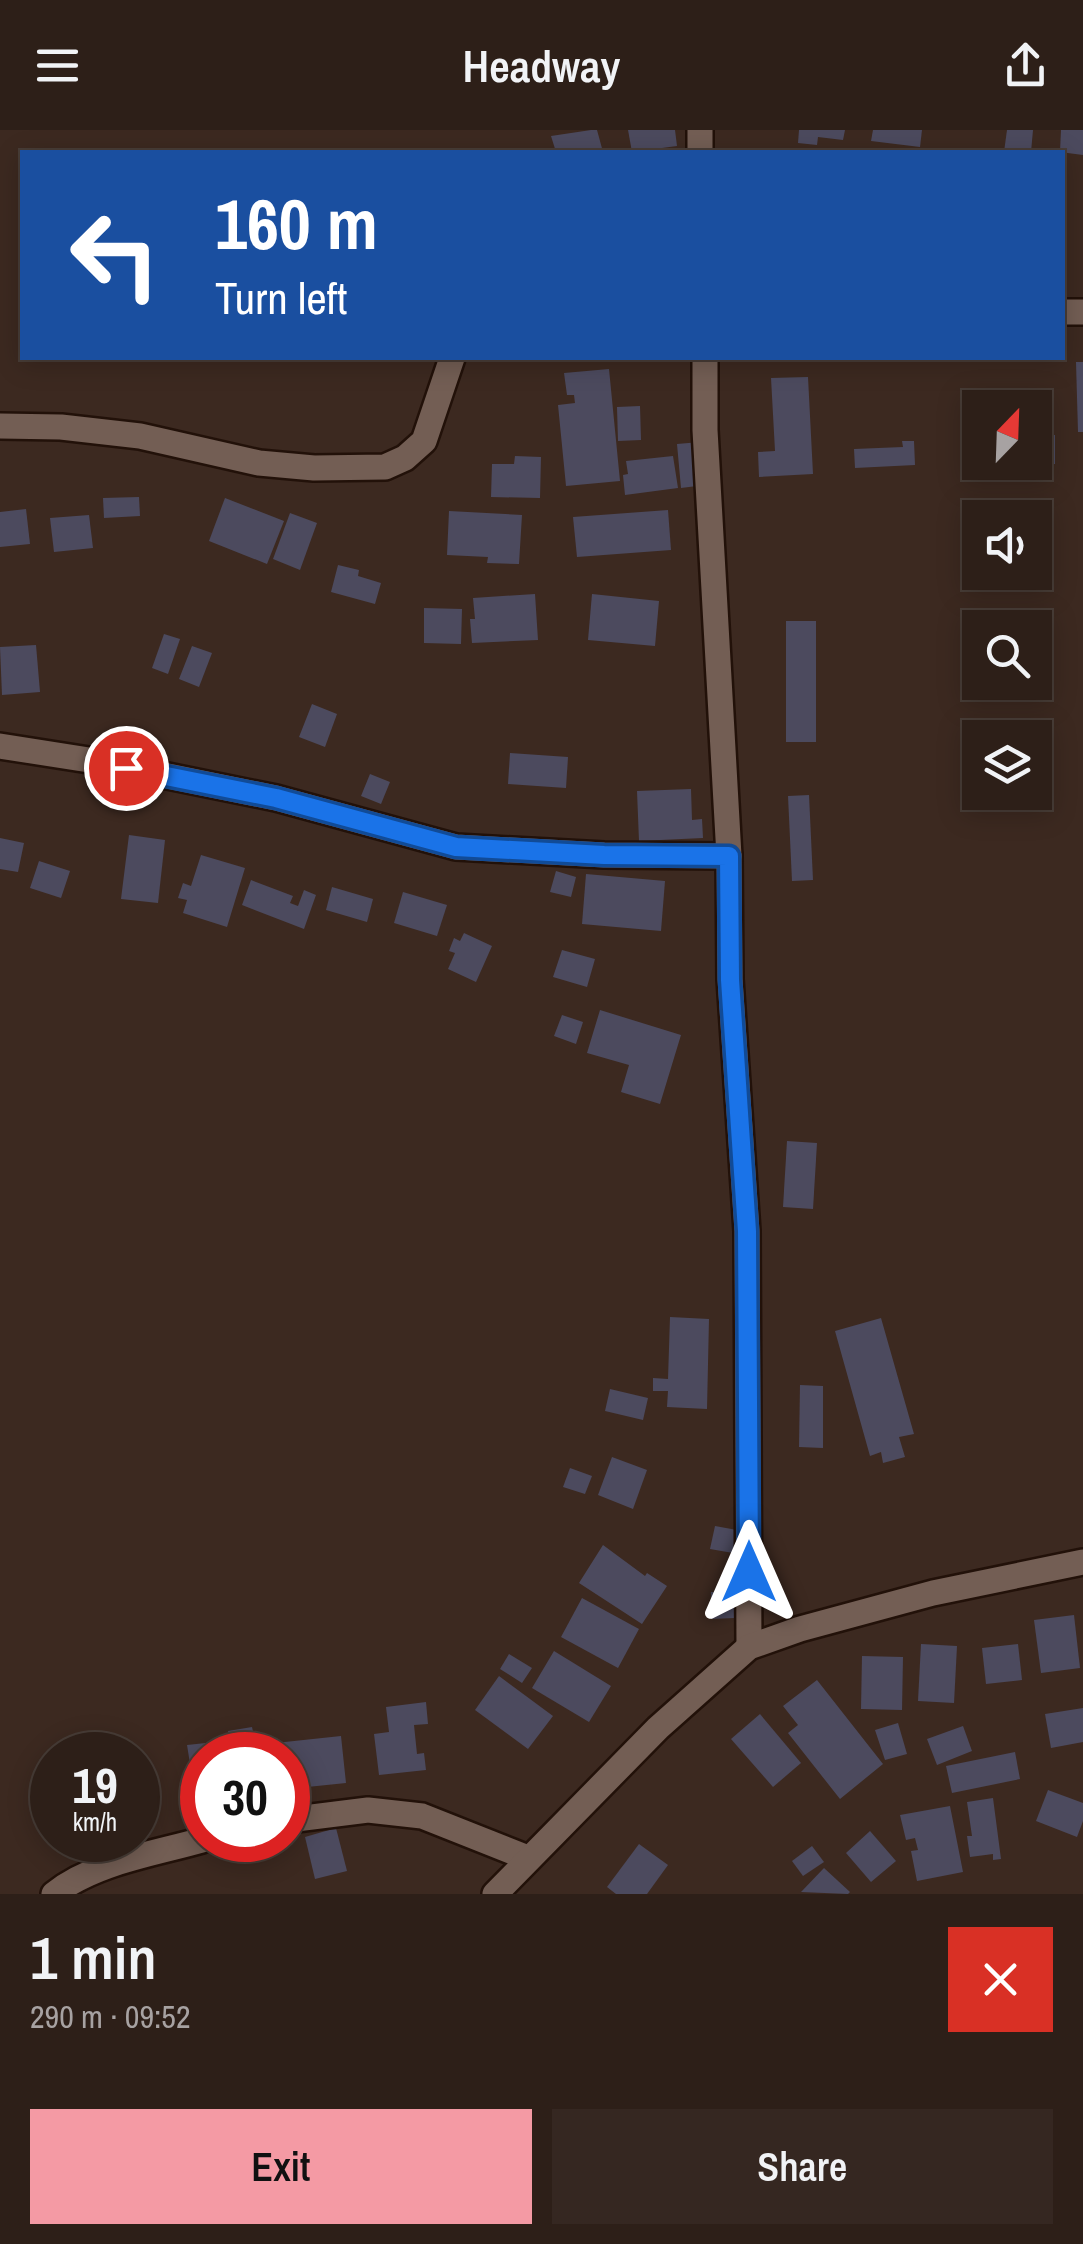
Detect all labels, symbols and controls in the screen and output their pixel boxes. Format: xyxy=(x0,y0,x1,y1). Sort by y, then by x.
text: Headway xyxy=(463,35,620,96)
icon: menu xyxy=(30,38,85,93)
icon: share xyxy=(998,38,1053,93)
text: 160 m xyxy=(215,177,378,271)
icon: left xyxy=(50,190,180,320)
text: Turn left xyxy=(215,267,347,328)
north arrow xyxy=(962,390,1052,480)
map controls xyxy=(962,390,1052,810)
button: sound xyxy=(962,500,1052,590)
button: search xyxy=(962,610,1052,700)
button: layers xyxy=(962,720,1052,810)
pin xyxy=(84,726,169,811)
icon: arrive xyxy=(99,741,154,796)
position arrow xyxy=(697,1520,801,1624)
speed limit sign: 30 xyxy=(180,1732,310,1862)
text: 19 xyxy=(72,1751,118,1819)
text: km/h xyxy=(73,1805,117,1839)
text: 1 min xyxy=(30,1917,157,1998)
button: close xyxy=(948,1927,1053,2032)
text: 290 m · 09:52 xyxy=(30,1995,190,2038)
button: Exit xyxy=(30,2109,532,2224)
button: Share xyxy=(552,2109,1053,2224)

